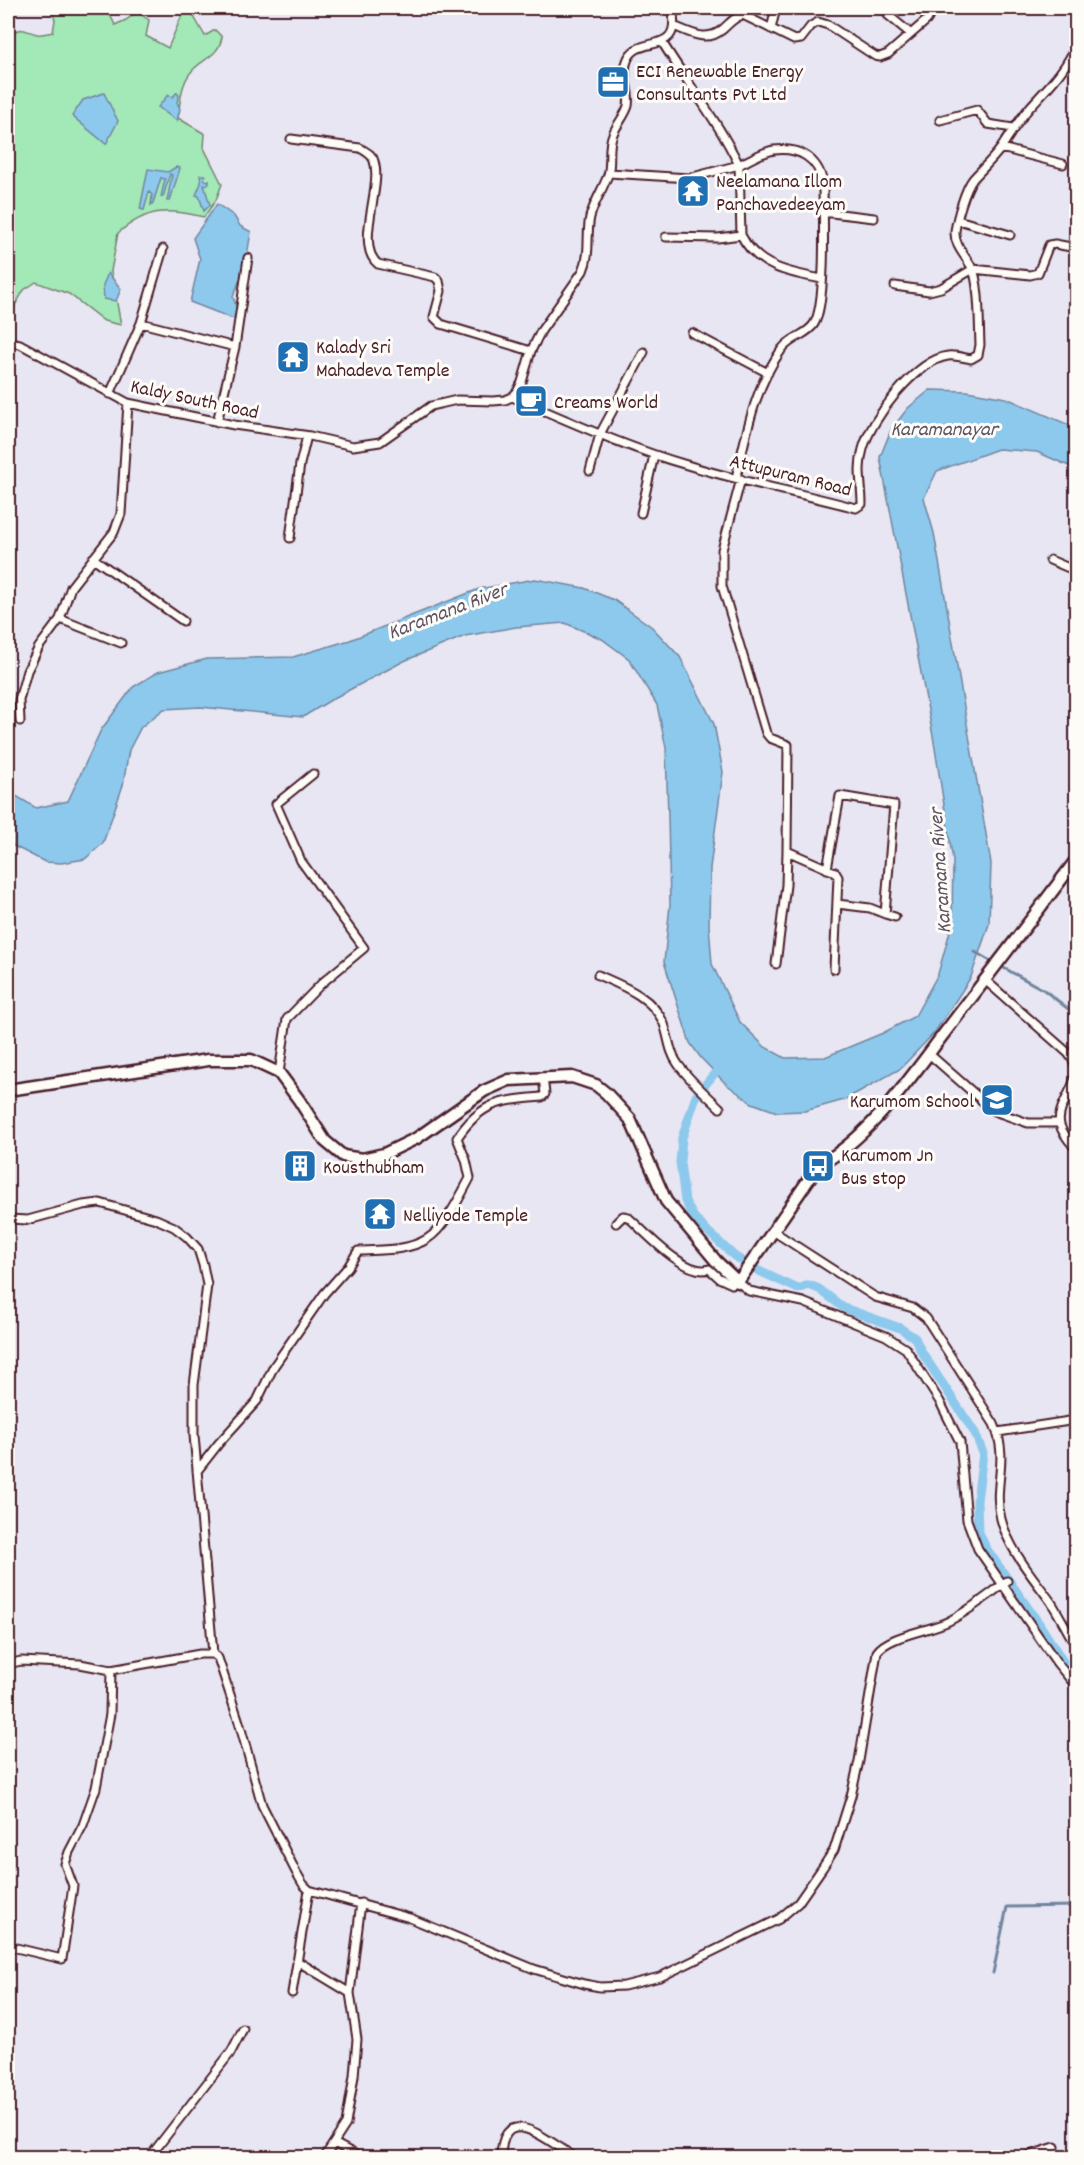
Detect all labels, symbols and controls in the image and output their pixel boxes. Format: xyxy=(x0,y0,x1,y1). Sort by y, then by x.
place label: ECI Renewable Energy Consultants Pvt Ltd xyxy=(636,59,804,110)
office icon: ECI Renewable Energy Consultants Pvt Ltd xyxy=(595,64,631,100)
place label: Neelamana Illom Panchavedeeyam xyxy=(716,169,846,220)
temple icon: Neelamana Illom Panchavedeeyam xyxy=(675,173,711,209)
place label: Kalady Sri Mahadeva Temple xyxy=(316,335,450,386)
temple icon: Kalady Sri Mahadeva Temple xyxy=(275,339,311,375)
street label: Kaldy South Road xyxy=(128,374,261,428)
cafe icon: Creams World xyxy=(513,383,549,419)
place label: Creams World xyxy=(554,390,658,418)
water label: Karamanayar xyxy=(890,416,1000,446)
street label: Attupuram Road xyxy=(726,448,854,506)
water label: Karamana River xyxy=(384,575,514,649)
water label: Karamana River xyxy=(922,805,961,935)
school or university icon: Karumom School xyxy=(979,1082,1015,1118)
place label: Karumom School xyxy=(850,1089,974,1117)
place label: Karumom Jn Bus stop xyxy=(841,1143,933,1194)
building icon: Kousthubham xyxy=(282,1148,318,1184)
bus stop icon: Karumom Jn Bus stop xyxy=(800,1148,836,1184)
place label: Kousthubham xyxy=(323,1155,424,1183)
temple icon: Nelliyode Temple xyxy=(362,1196,398,1232)
place label: Nelliyode Temple xyxy=(403,1203,528,1231)

